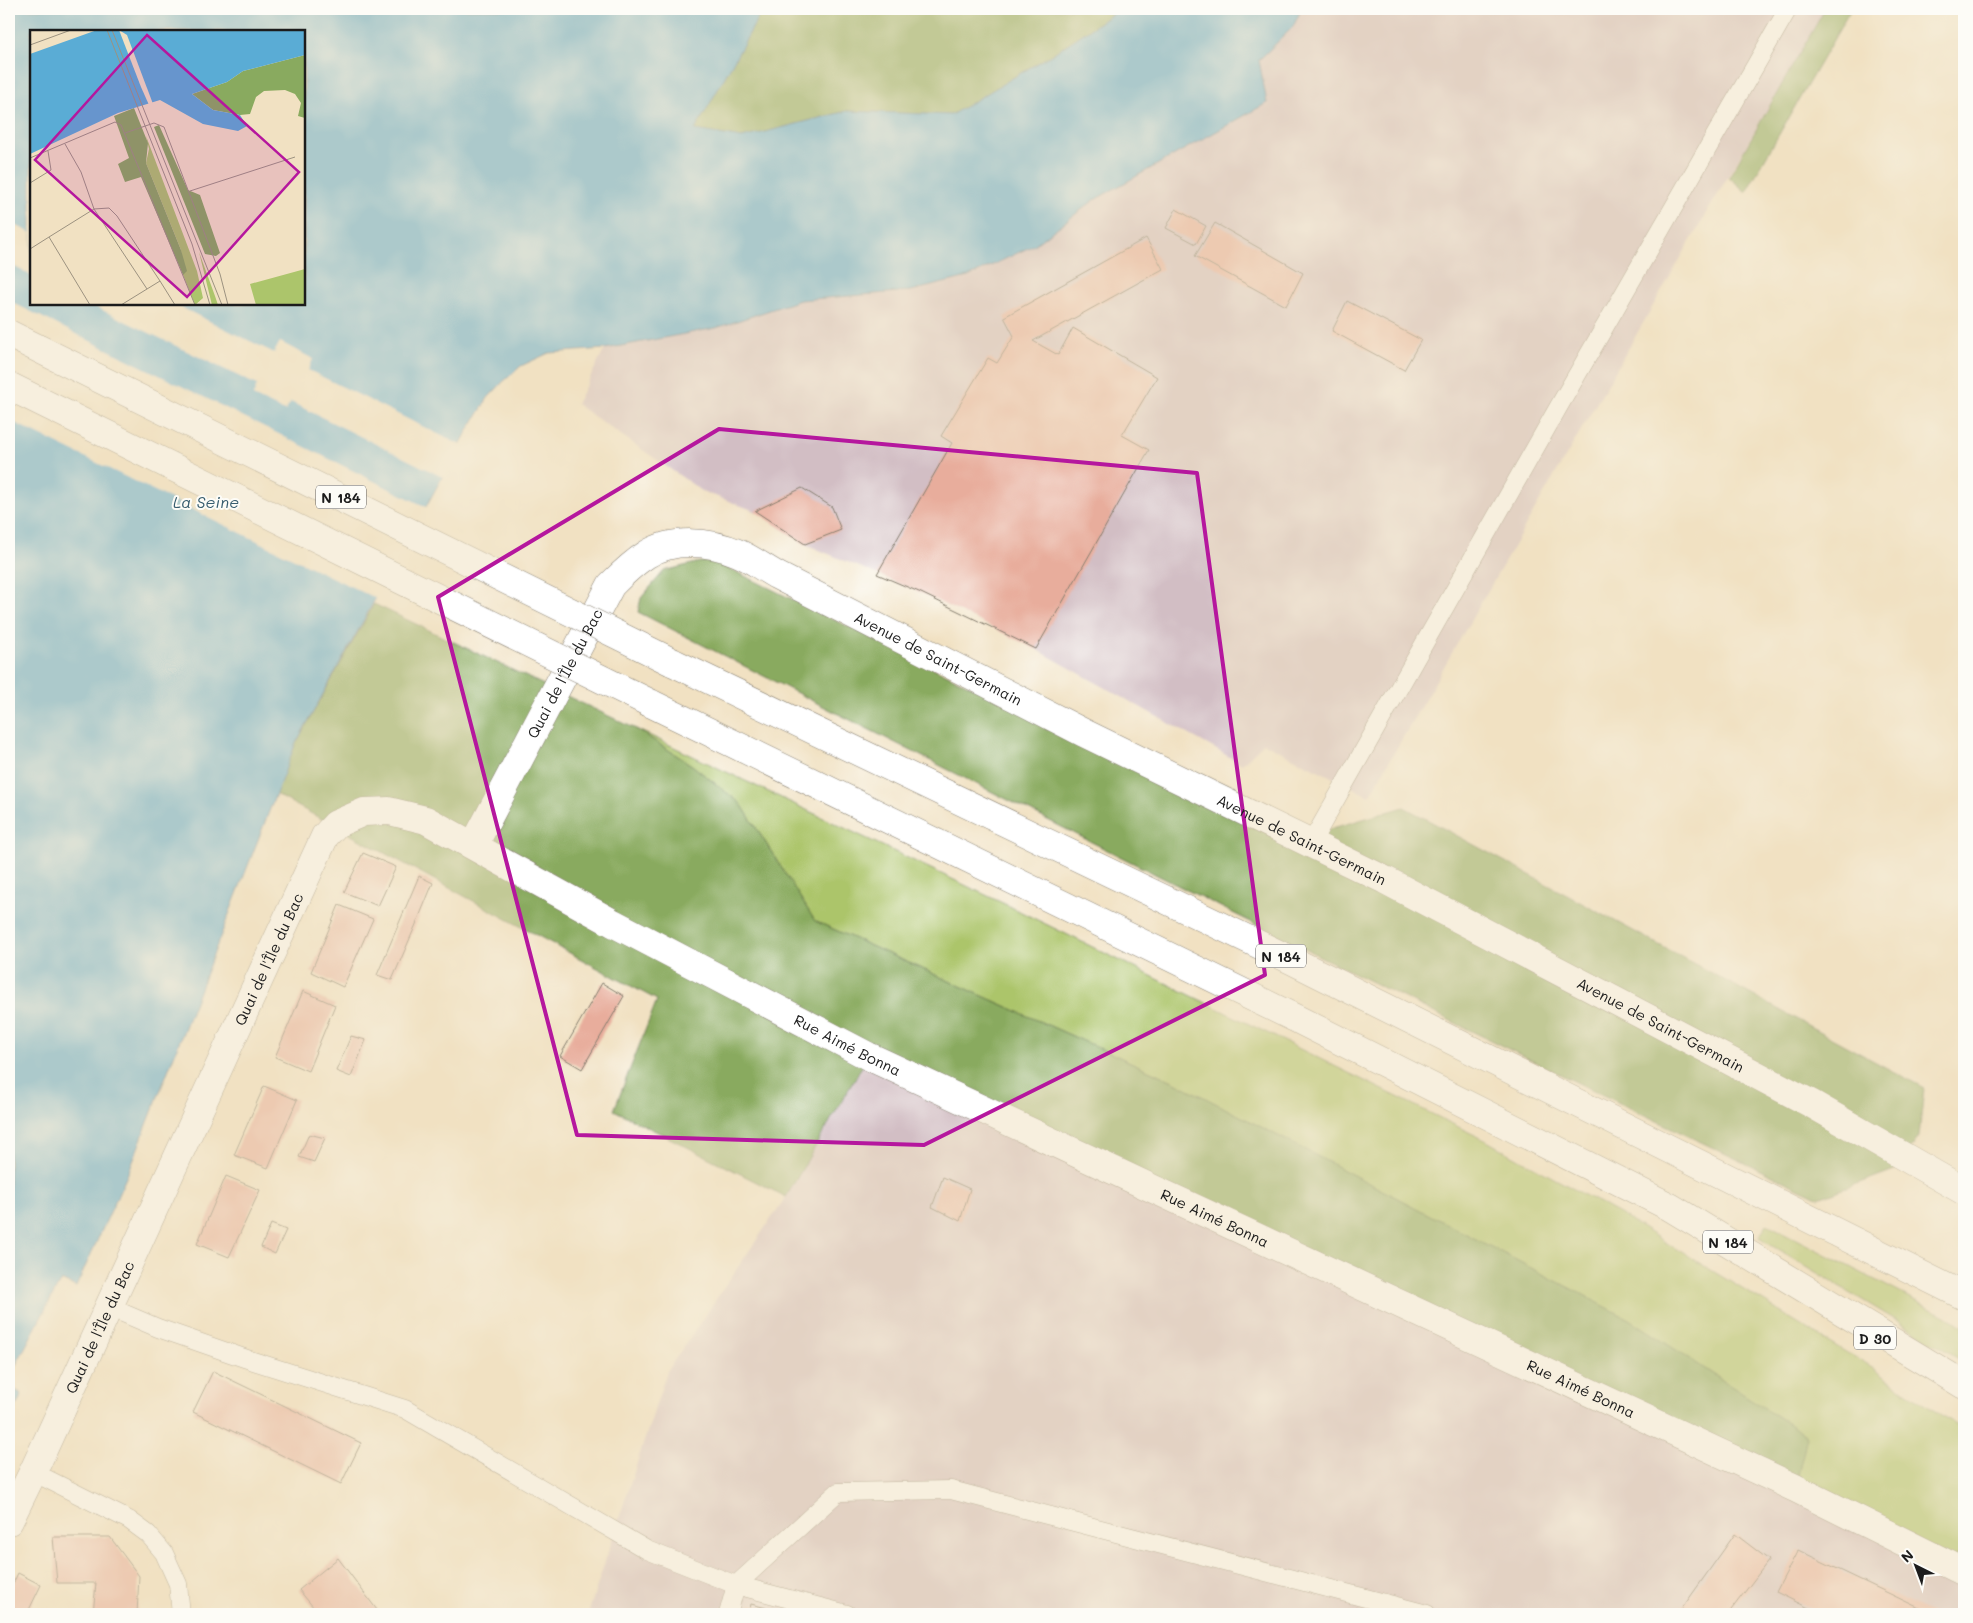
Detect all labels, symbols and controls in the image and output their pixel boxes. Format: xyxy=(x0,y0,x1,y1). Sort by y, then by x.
inset map xyxy=(30,30,305,305)
road number: N 184 xyxy=(316,486,366,508)
water label: La Seine xyxy=(173,491,239,512)
street label: Quai de l'Île du Bac xyxy=(522,605,607,742)
street label: Avenue de Saint-Germain xyxy=(851,607,1026,710)
street label: Avenue de Saint-Germain xyxy=(1214,789,1390,889)
street label: Quai de l'Île du Bac xyxy=(229,889,308,1029)
road number: N 184 xyxy=(1256,944,1306,968)
street label: Avenue de Saint-Germain xyxy=(1574,973,1748,1077)
street label: Rue Aimé Bonna xyxy=(791,1009,904,1080)
street label: Rue Aimé Bonna xyxy=(1158,1184,1272,1251)
road number: N 184 xyxy=(1703,1230,1753,1254)
street label: Quai de l'Île du Bac xyxy=(60,1257,139,1397)
road number: D 30 xyxy=(1854,1326,1896,1350)
street label: Rue Aimé Bonna xyxy=(1524,1354,1638,1422)
north arrow xyxy=(1890,1540,1940,1590)
text: N xyxy=(1897,1545,1917,1567)

